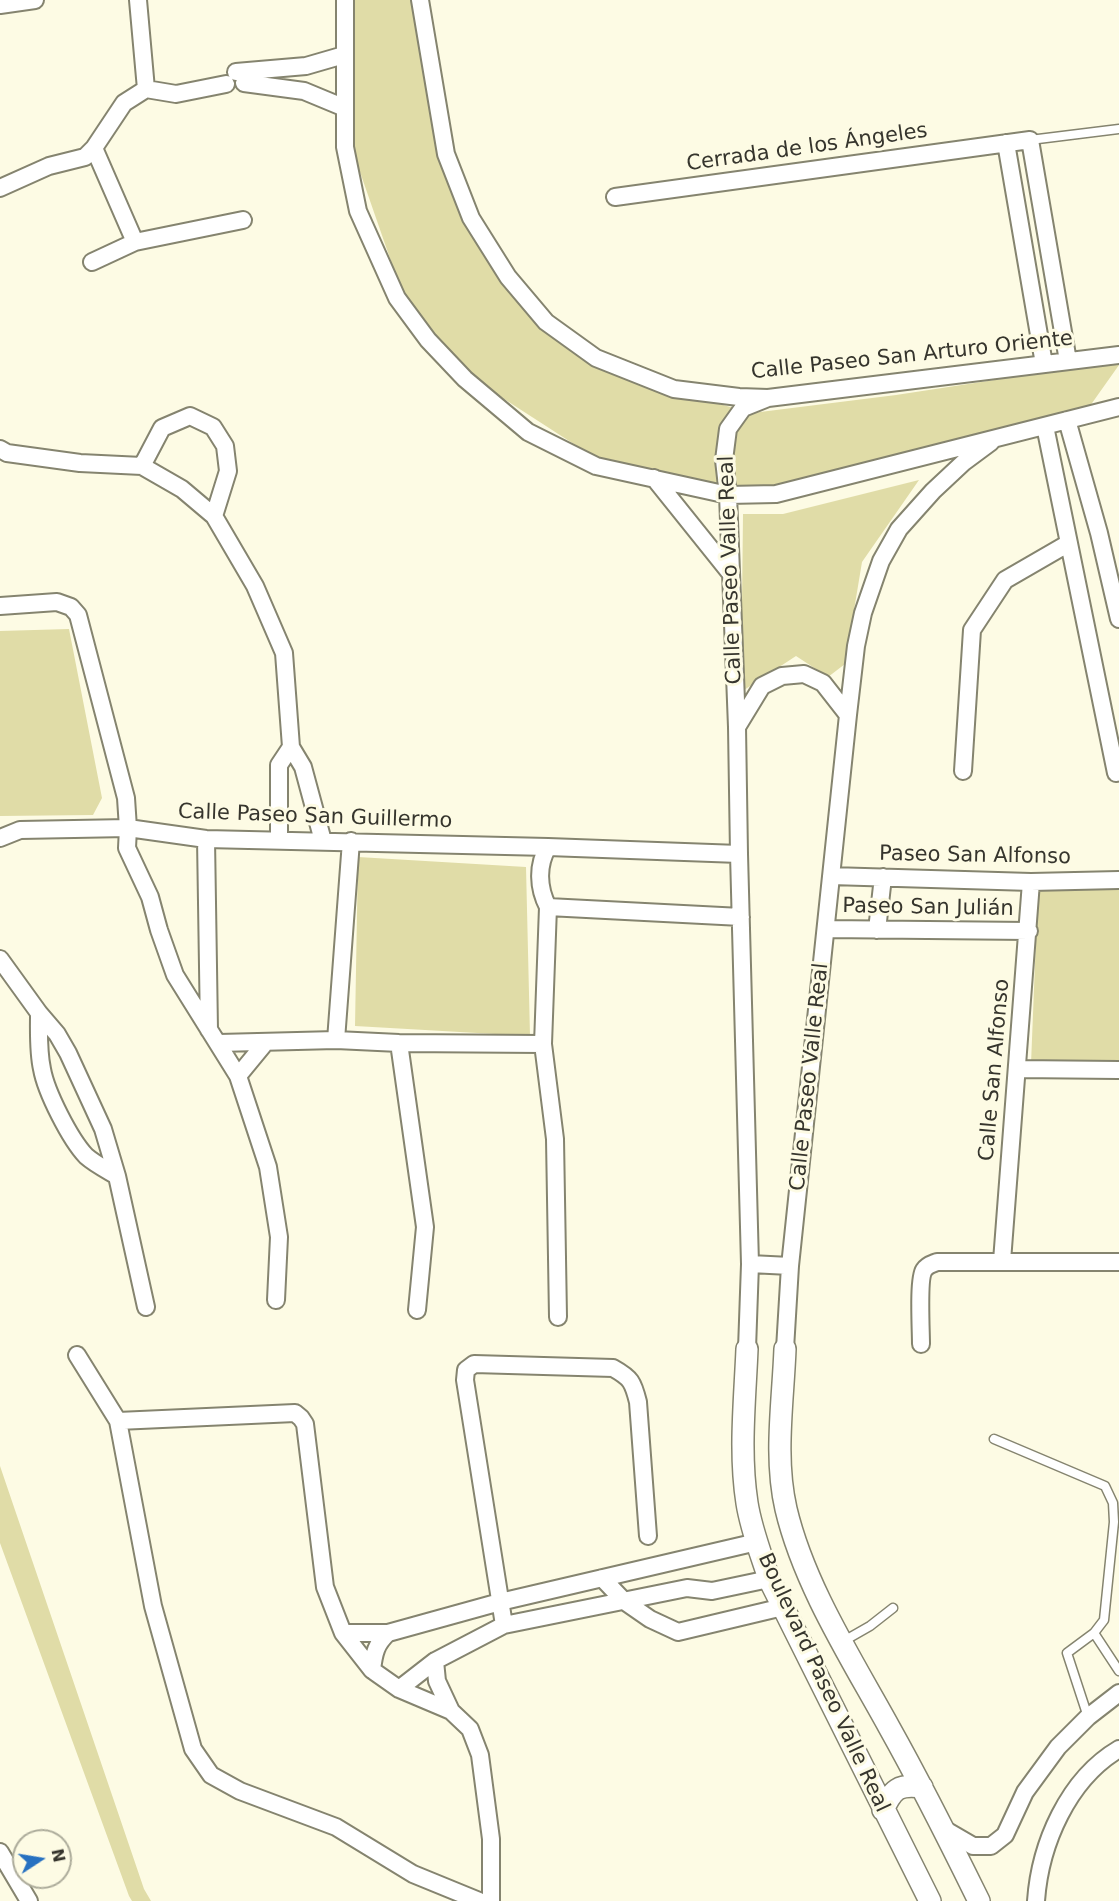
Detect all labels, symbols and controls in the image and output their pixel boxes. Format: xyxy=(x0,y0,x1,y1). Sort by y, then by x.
street label: Cerrada de los Ángeles xyxy=(685,119,929,177)
street label: Calle Paseo San Arturo Oriente xyxy=(750,327,1074,385)
street label: Calle Paseo Valle Real xyxy=(714,455,748,685)
street label: Calle Paseo San Guillermo xyxy=(177,800,453,834)
street label: Paseo San Alfonso xyxy=(879,842,1071,870)
street label: Paseo San Julián xyxy=(842,894,1014,922)
street label: Calle Paseo Valle Real xyxy=(786,962,834,1192)
street label: Calle San Alfonso xyxy=(974,978,1016,1162)
street label: Boulevard Paseo Valle Real xyxy=(752,1549,894,1817)
north arrow xyxy=(12,1829,72,1889)
text: N xyxy=(47,1847,69,1864)

